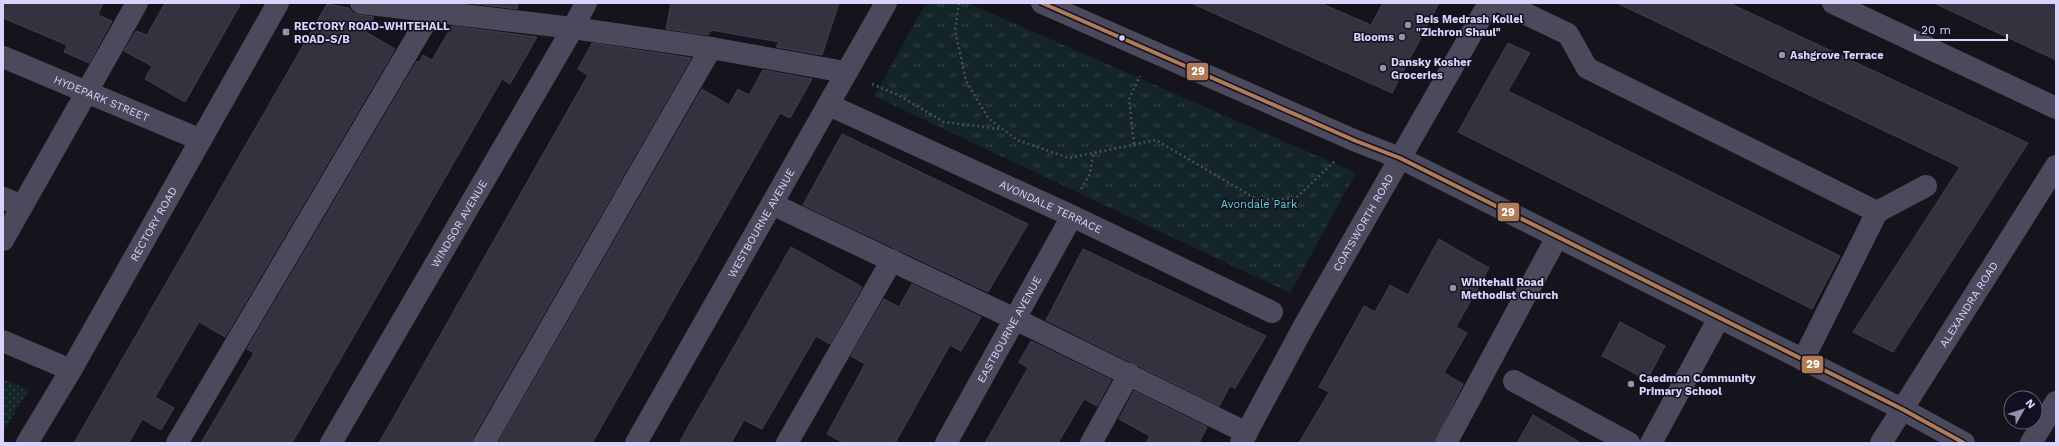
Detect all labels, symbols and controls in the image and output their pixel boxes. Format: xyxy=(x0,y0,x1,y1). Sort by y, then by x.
place label: Beis Medrash Kollel "Zichron Shaul" xyxy=(1416,13,1524,39)
scale bar xyxy=(1915,16,2007,42)
place label: RECTORY ROAD-WHITEHALL ROAD-S/B xyxy=(294,20,450,46)
marker: Beis Medrash Kollel "Zichron Shaul" xyxy=(1403,20,1413,30)
text: 20 m xyxy=(1921,23,1951,37)
marker: RECTORY ROAD-WHITEHALL ROAD-S/B xyxy=(281,27,291,37)
place label: Blooms xyxy=(1353,31,1394,44)
marker: Blooms xyxy=(1397,32,1407,42)
unlabelled marker xyxy=(1117,33,1127,43)
place label: Ashgrove Terrace xyxy=(1790,49,1884,62)
marker: Ashgrove Terrace xyxy=(1777,50,1787,60)
place label: Dansky Kosher Groceries xyxy=(1391,56,1472,82)
line badge: 29 xyxy=(1186,62,1209,81)
marker: Dansky Kosher Groceries xyxy=(1378,63,1388,73)
text: 29 xyxy=(1191,65,1205,78)
street label: HYDEPARK STREET xyxy=(52,73,151,125)
street label: WESTBOURNE AVENUE xyxy=(725,166,798,280)
street label: COATSWORTH ROAD xyxy=(1331,172,1397,274)
street label: WINDSOR AVENUE xyxy=(429,178,490,270)
street label: AVONDALE TERRACE xyxy=(997,178,1104,236)
street label: RECTORY ROAD xyxy=(128,185,180,264)
park label: Avondale Park xyxy=(1221,198,1297,211)
line badge: 29 xyxy=(1497,202,1520,222)
text: 29 xyxy=(1501,206,1515,219)
street label: ALEXANDRA ROAD xyxy=(1937,259,2001,350)
street label: EASTBOURNE AVENUE xyxy=(975,274,1044,385)
place label: Whitehall Road Methodist Church xyxy=(1461,276,1559,302)
marker: Whitehall Road Methodist Church xyxy=(1448,283,1458,293)
line badge: 29 xyxy=(1801,355,1824,374)
text: 29 xyxy=(1806,358,1820,371)
place label: Caedmon Community Primary School xyxy=(1639,372,1756,398)
marker: Caedmon Community Primary School xyxy=(1626,379,1636,389)
north arrow xyxy=(2003,390,2043,430)
text: N xyxy=(2023,397,2038,411)

